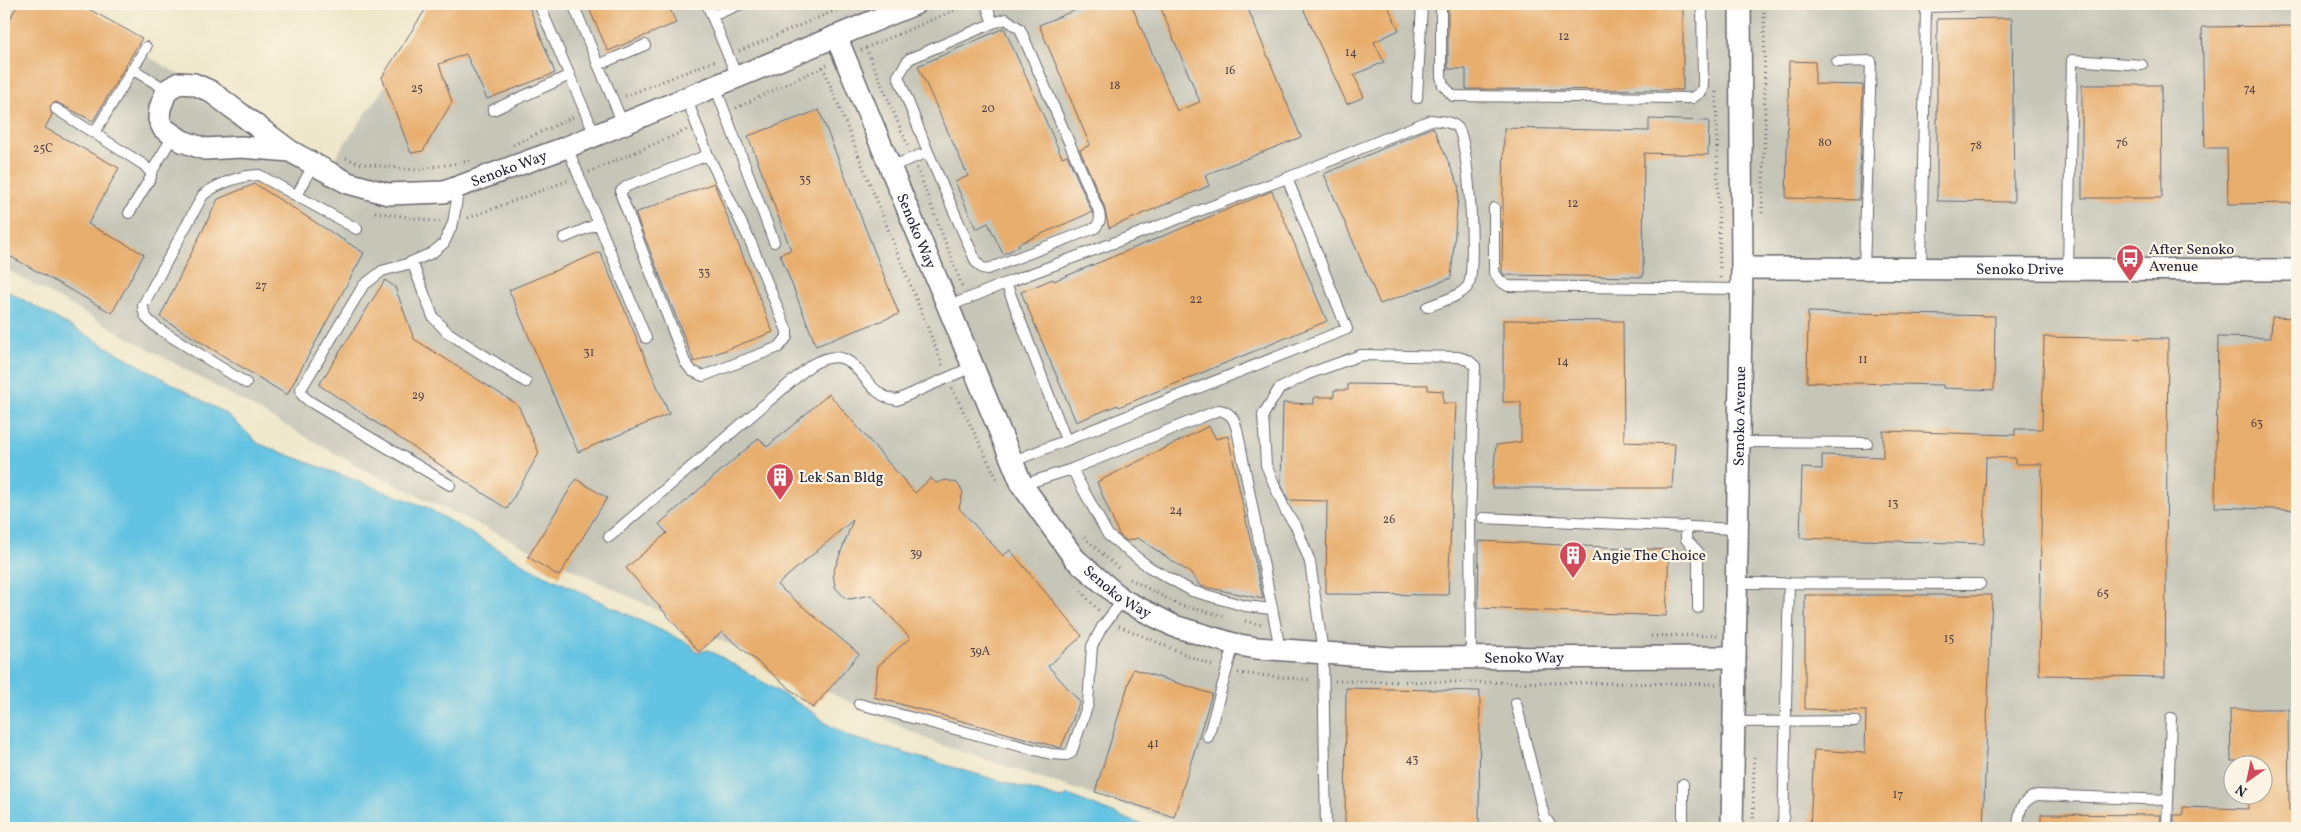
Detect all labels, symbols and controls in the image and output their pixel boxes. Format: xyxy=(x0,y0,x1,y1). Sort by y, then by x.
house number: 12 xyxy=(1558,29,1570,45)
house number: 14 xyxy=(1345,45,1357,61)
house number: 16 xyxy=(1225,63,1235,79)
house number: 18 xyxy=(1110,78,1120,94)
house number: 25 xyxy=(411,81,423,97)
house number: 74 xyxy=(2244,81,2256,97)
house number: 20 xyxy=(981,101,995,117)
house number: 80 xyxy=(1818,135,1832,151)
house number: 76 xyxy=(2116,135,2128,151)
house number: 78 xyxy=(1970,138,1982,154)
house number: 25C xyxy=(33,141,53,157)
street label: Senoko Way xyxy=(468,146,550,193)
house number: 35 xyxy=(799,172,811,188)
street label: Senoko Way xyxy=(890,191,940,272)
house number: 12 xyxy=(1567,196,1579,212)
place label: After Senoko Avenue xyxy=(2149,240,2234,278)
bus stop icon: After Senoko Avenue xyxy=(2115,243,2145,282)
street label: Senoko Drive xyxy=(1976,260,2064,281)
house number: 33 xyxy=(698,265,710,281)
house number: 27 xyxy=(255,278,267,294)
house number: 22 xyxy=(1190,292,1202,308)
house number: 31 xyxy=(584,345,594,361)
house number: 11 xyxy=(1858,352,1868,368)
house number: 14 xyxy=(1557,354,1569,370)
street label: Senoko Avenue xyxy=(1729,366,1752,466)
house number: 29 xyxy=(412,388,424,404)
house number: 63 xyxy=(2251,416,2263,432)
building icon: Lek San Bldg xyxy=(765,462,795,501)
place label: Lek San Bldg xyxy=(799,468,884,489)
house number: 13 xyxy=(1888,496,1898,512)
house number: 24 xyxy=(1169,503,1183,519)
house number: 26 xyxy=(1383,512,1395,528)
building icon: Angie The Choice xyxy=(1558,540,1588,579)
house number: 39 xyxy=(910,546,922,562)
place label: Angie The Choice xyxy=(1592,546,1706,567)
street label: Senoko Way xyxy=(1078,561,1155,625)
house number: 65 xyxy=(2097,586,2109,602)
house number: 15 xyxy=(1944,631,1954,647)
house number: 39A xyxy=(970,644,991,660)
street label: Senoko Way xyxy=(1484,648,1564,670)
house number: 41 xyxy=(1147,736,1159,752)
house number: 43 xyxy=(1406,752,1418,768)
north arrow xyxy=(2224,754,2274,804)
text: N xyxy=(2232,779,2251,800)
house number: 17 xyxy=(1893,787,1903,803)

